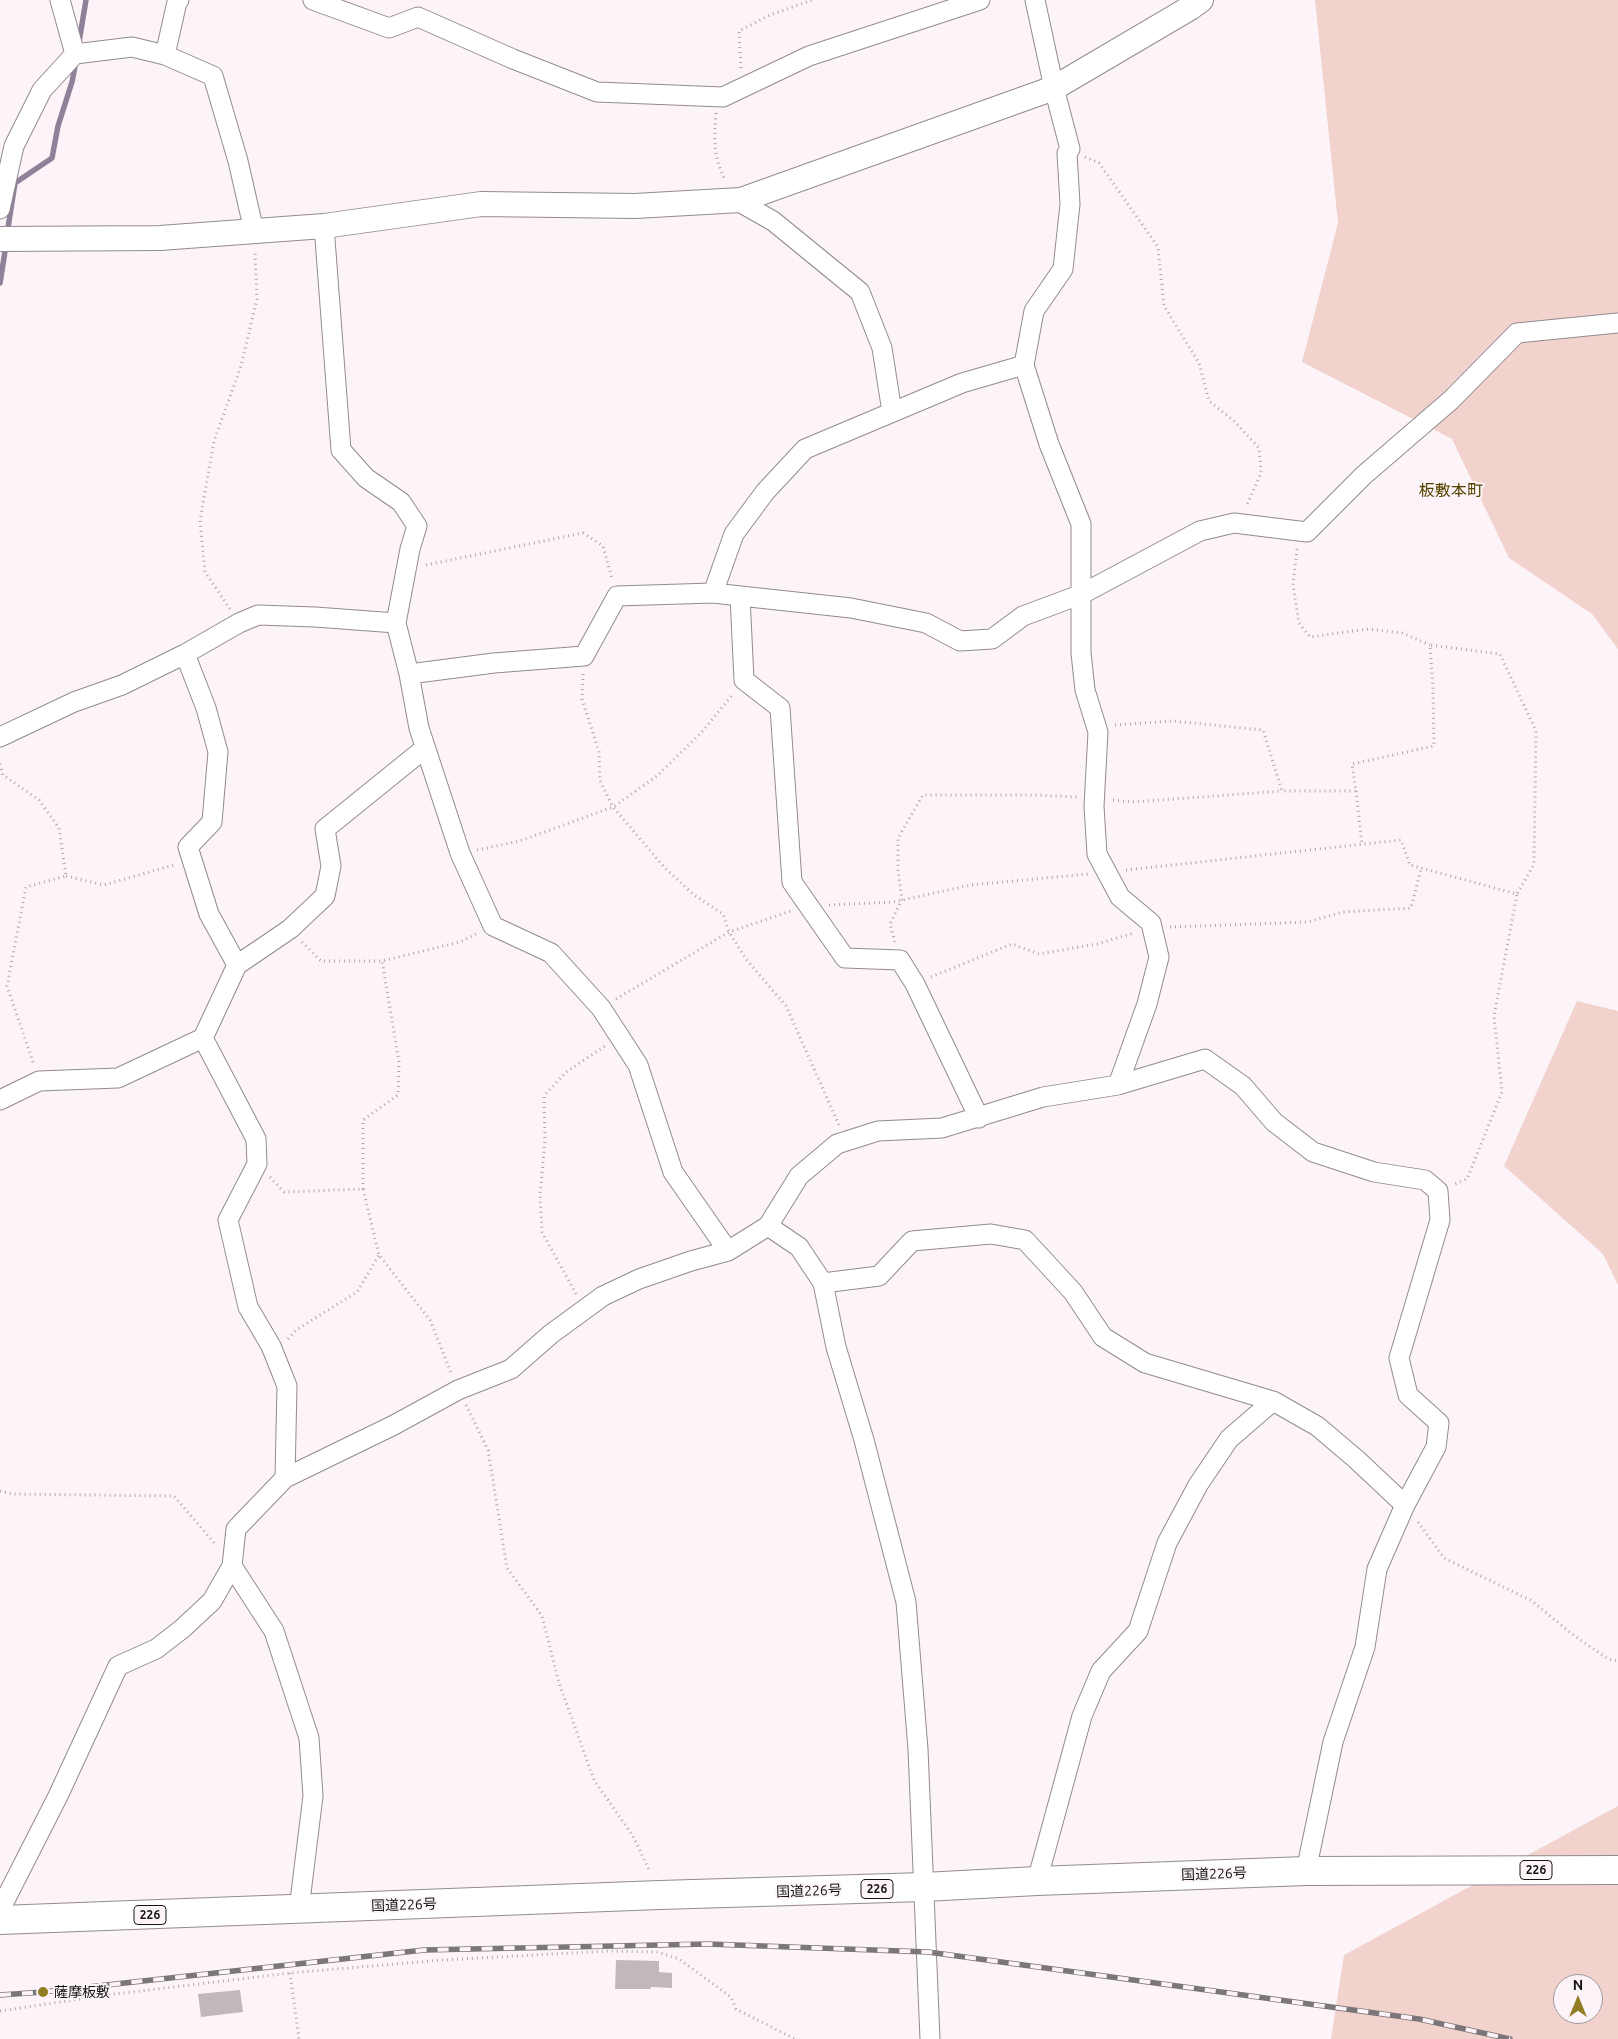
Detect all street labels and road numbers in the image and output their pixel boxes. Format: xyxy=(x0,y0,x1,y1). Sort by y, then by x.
road number: 226 xyxy=(1520,1860,1552,1880)
street label: 国道226号 xyxy=(1181,1864,1247,1884)
road number: 226 xyxy=(861,1880,893,1898)
street label: 国道226号 xyxy=(776,1881,842,1901)
street label: 国道226号 xyxy=(371,1895,437,1915)
road number: 226 xyxy=(134,1906,166,1924)

